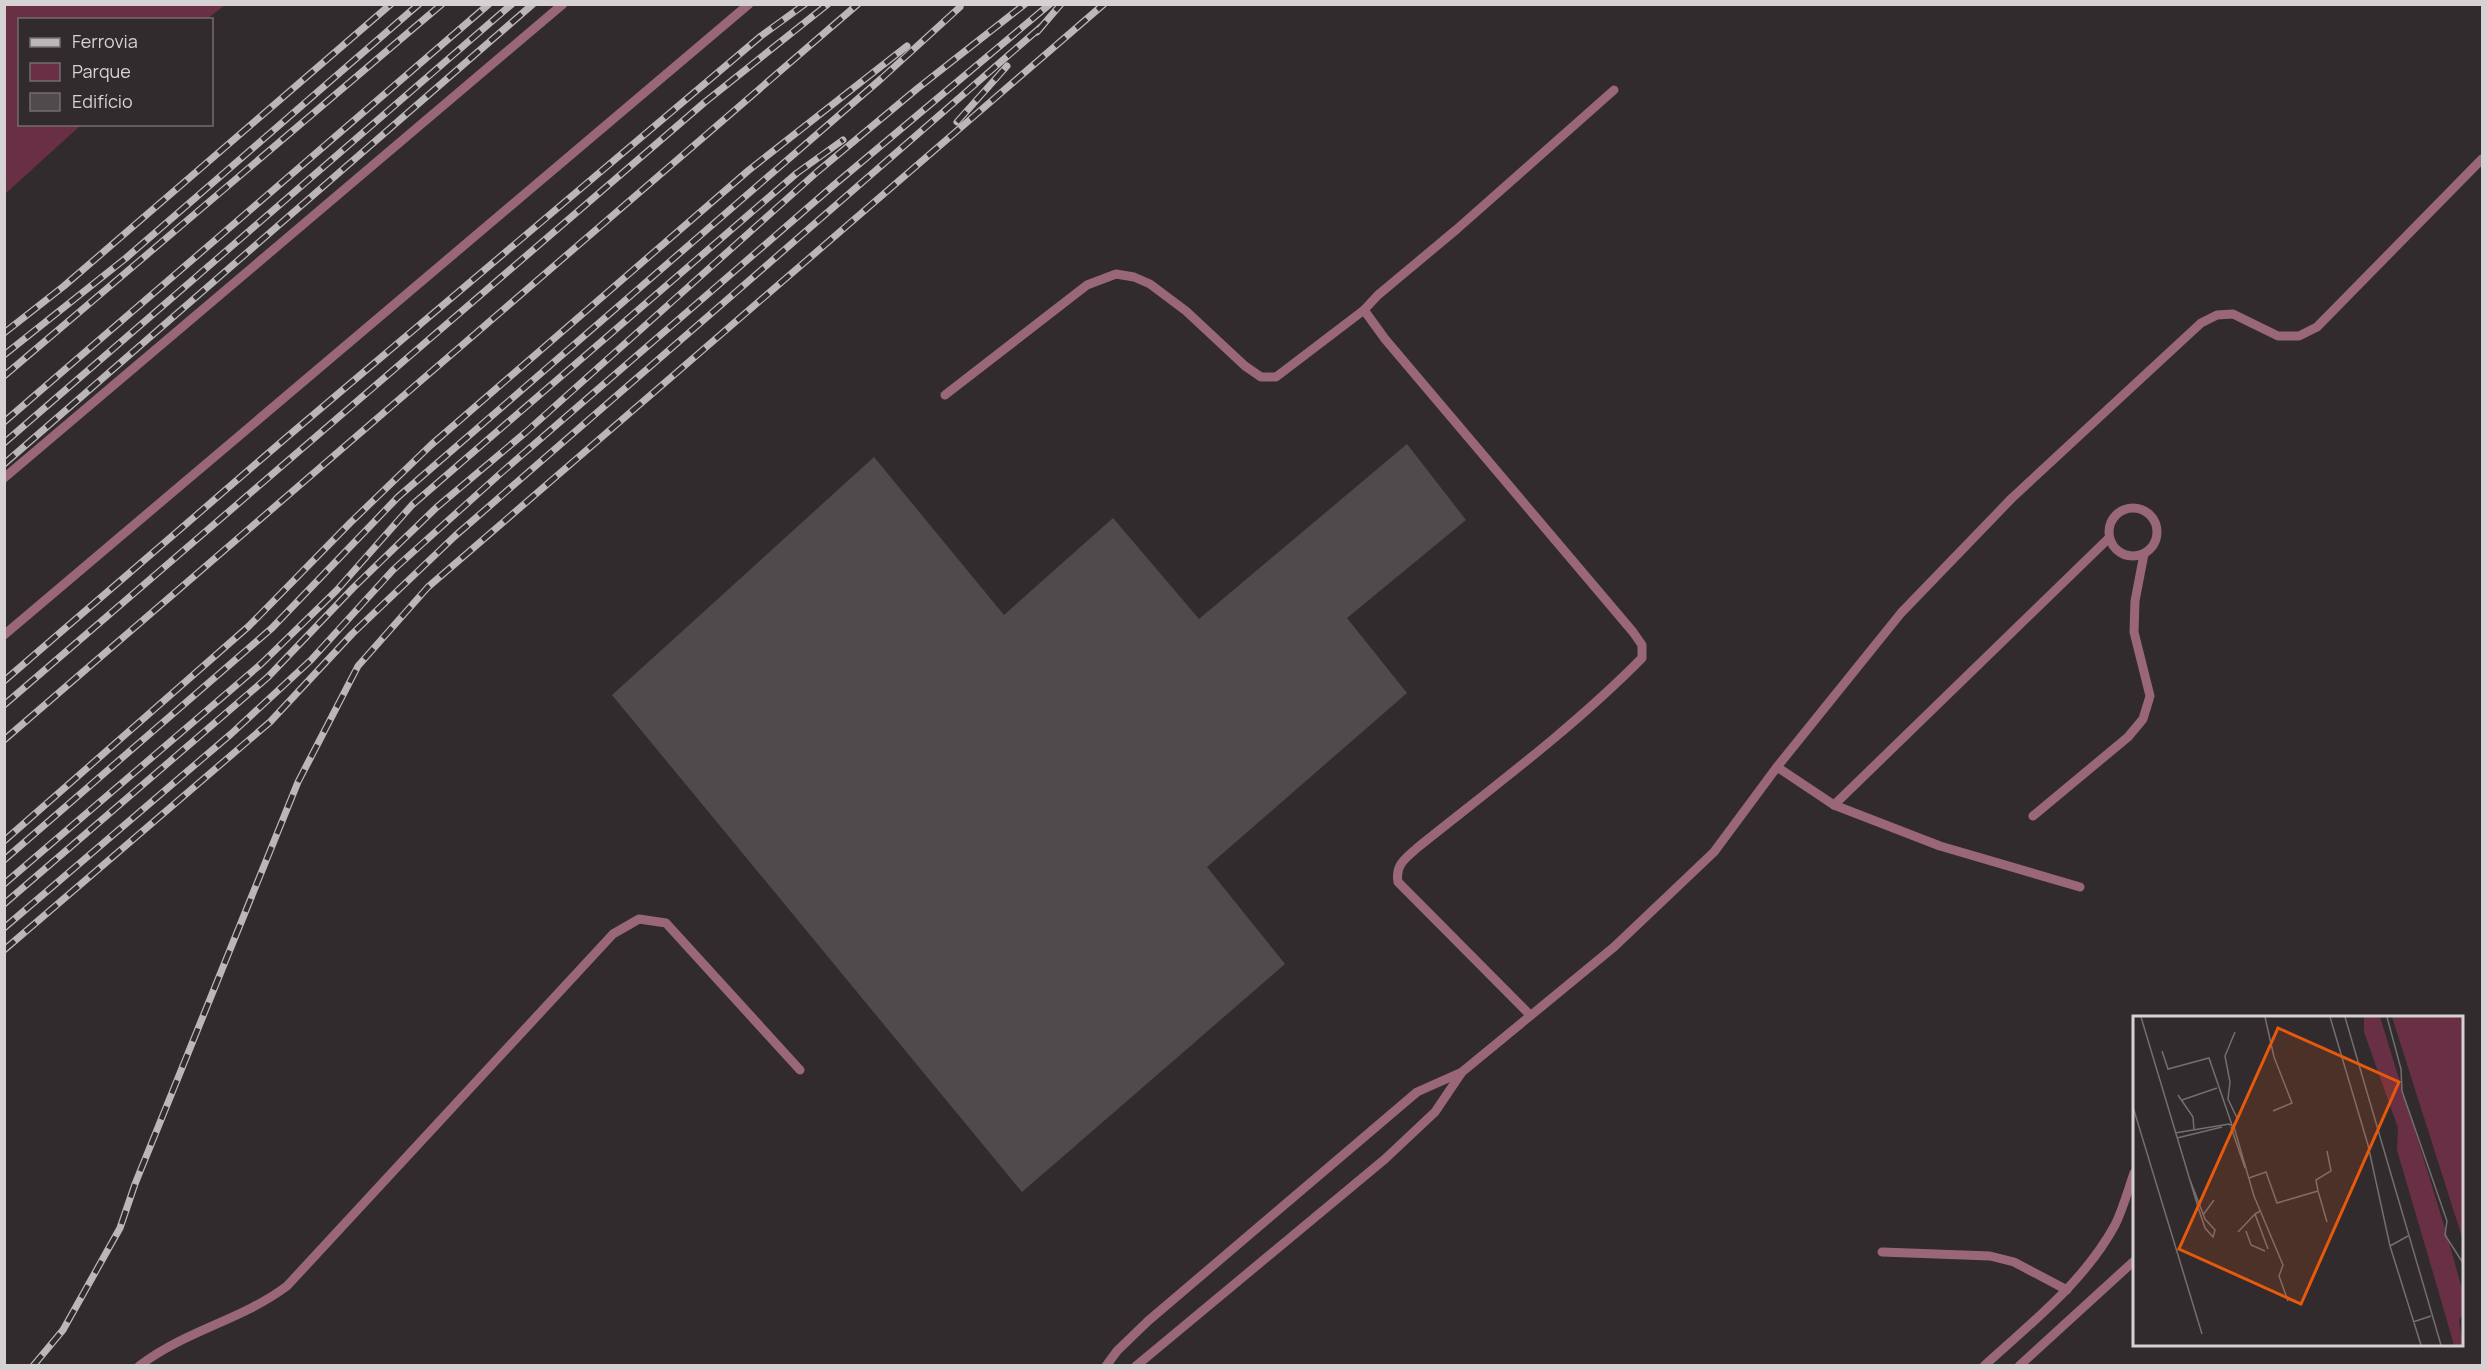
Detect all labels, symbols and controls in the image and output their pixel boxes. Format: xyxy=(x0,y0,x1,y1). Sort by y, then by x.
legend xyxy=(18,18,213,126)
text: Ferrovia xyxy=(72,29,138,53)
text: Parque xyxy=(72,59,131,83)
text: Edifício xyxy=(72,89,133,113)
inset map xyxy=(2133,1016,2463,1346)

